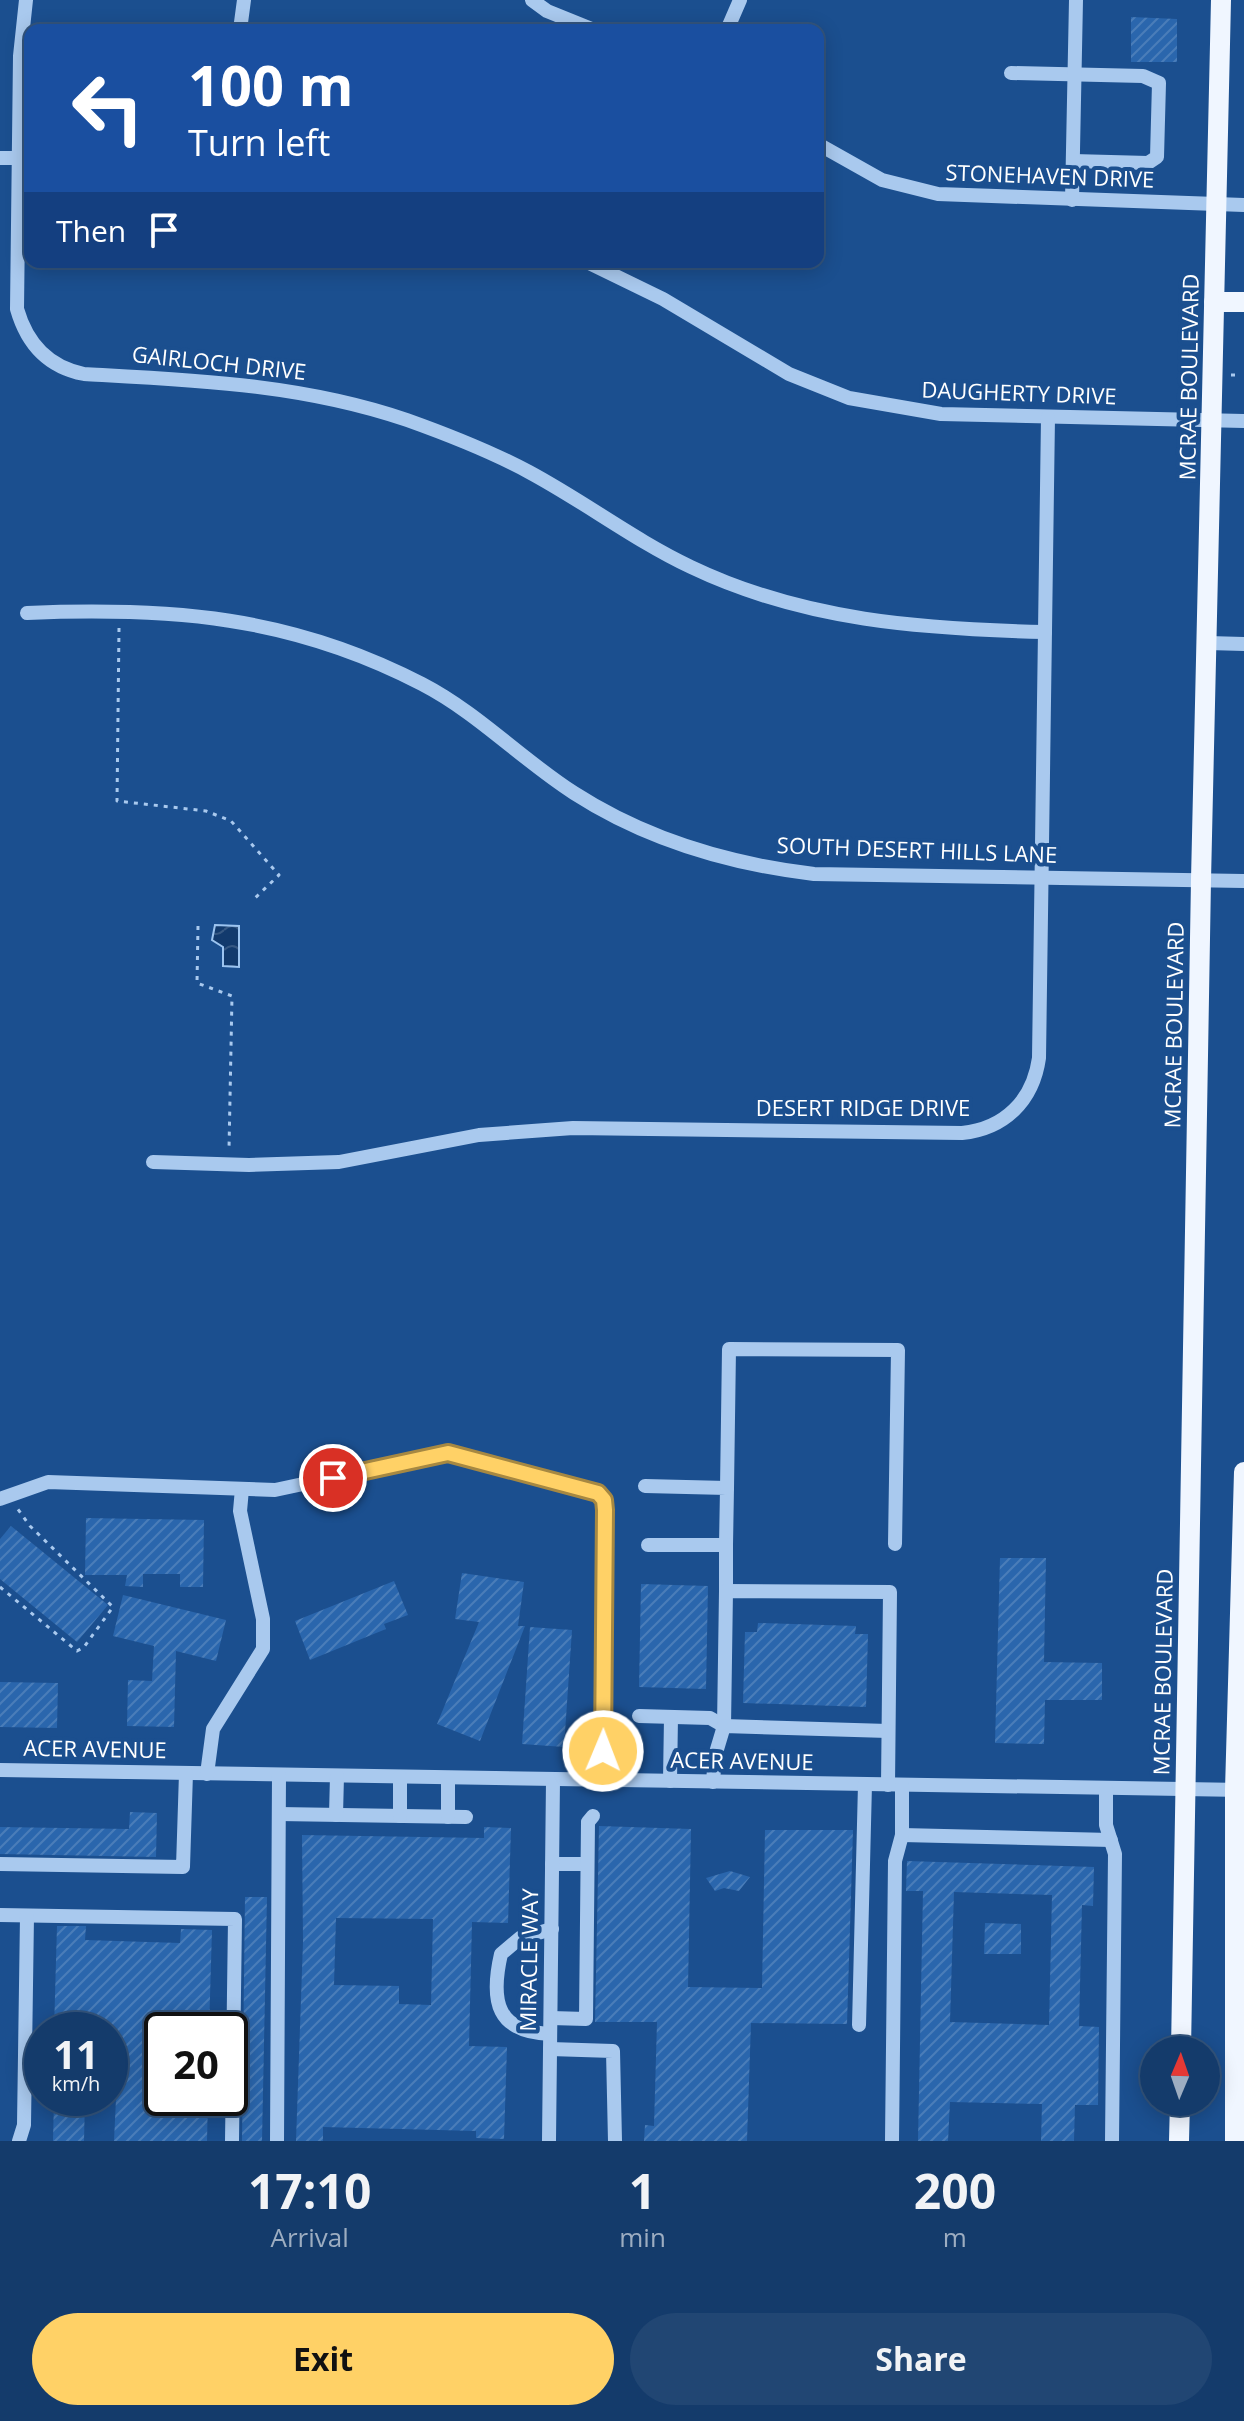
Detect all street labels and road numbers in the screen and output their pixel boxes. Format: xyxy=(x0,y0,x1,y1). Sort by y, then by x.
street label: STONEHAVEN DRIVE xyxy=(945,156,1155,194)
street label: MCRAE BOULEVARD xyxy=(1171,273,1205,481)
street label: GAIRLOCH DRIVE xyxy=(130,338,308,386)
street label: DAUGHERTY DRIVE xyxy=(921,374,1117,410)
street label: SOUTH DESERT HILLS LANE xyxy=(776,829,1058,869)
street label: MCRAE BOULEVARD xyxy=(1156,921,1190,1129)
street label: DESERT RIDGE DRIVE xyxy=(756,1092,970,1122)
street label: MCRAE BOULEVARD xyxy=(1145,1568,1179,1776)
street label: ACER AVENUE xyxy=(23,1732,167,1764)
street label: ACER AVENUE xyxy=(670,1744,814,1776)
street label: MIRACLE WAY xyxy=(512,1887,544,2032)

